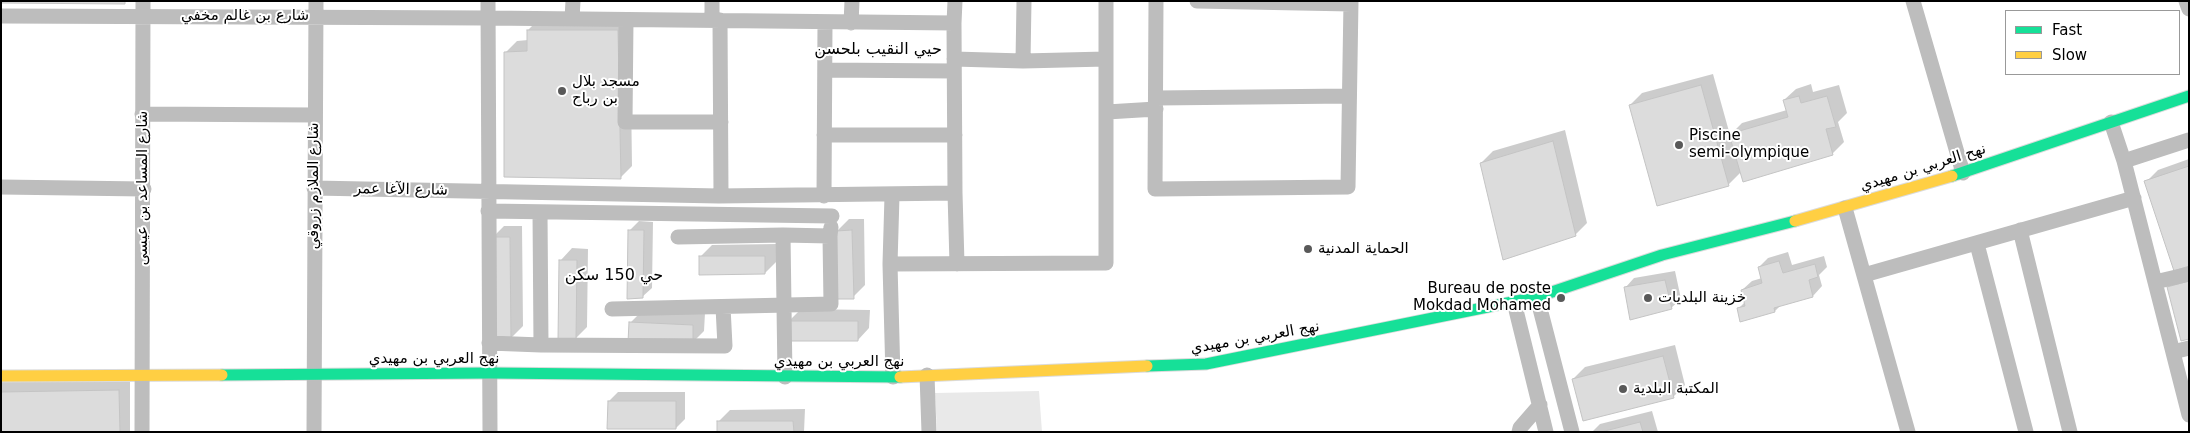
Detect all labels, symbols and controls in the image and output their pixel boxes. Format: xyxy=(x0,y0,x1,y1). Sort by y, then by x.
street label: شارع بن غالم مخفي xyxy=(181,7,309,25)
legend xyxy=(2005,10,2180,75)
text: Fast xyxy=(2052,21,2082,39)
district label: حيي النقيب بلحسن xyxy=(814,40,942,60)
text: Slow xyxy=(2052,46,2087,64)
place label: مسجد بلال بن رباح xyxy=(572,73,640,108)
marker: مسجد بلال بن رباح xyxy=(556,85,568,97)
street label: شارع المساعد بن عيسى xyxy=(134,111,152,265)
street label: شارع الملازم زروقي xyxy=(305,122,323,250)
place label: Piscine semi-olympique xyxy=(1689,127,1809,162)
marker: Piscine semi-olympique xyxy=(1673,139,1685,151)
street label: نهح العربي بن مهيدي xyxy=(1858,140,1988,196)
street label: شارع الآغا عمر xyxy=(354,180,448,200)
place label: الحماية المدنية xyxy=(1318,240,1409,258)
marker: الحماية المدنية xyxy=(1302,243,1314,255)
district label: حي 150 سكن xyxy=(565,266,663,286)
place label: Bureau de poste Mokdad Mohamed xyxy=(1413,280,1551,315)
place label: خزينة البلديات xyxy=(1658,289,1746,307)
marker: Bureau de poste Mokdad Mohamed xyxy=(1555,292,1567,304)
marker: خزينة البلديات xyxy=(1642,292,1654,304)
street label: نهج العربي بن مهيدي xyxy=(1189,318,1321,358)
street label: نهج العربي بن مهيدي xyxy=(369,350,499,368)
street label: نهج العربي بن مهيدي xyxy=(774,353,904,371)
place label: المكتبة البلدية xyxy=(1633,380,1719,398)
marker: المكتبة البلدية xyxy=(1617,383,1629,395)

